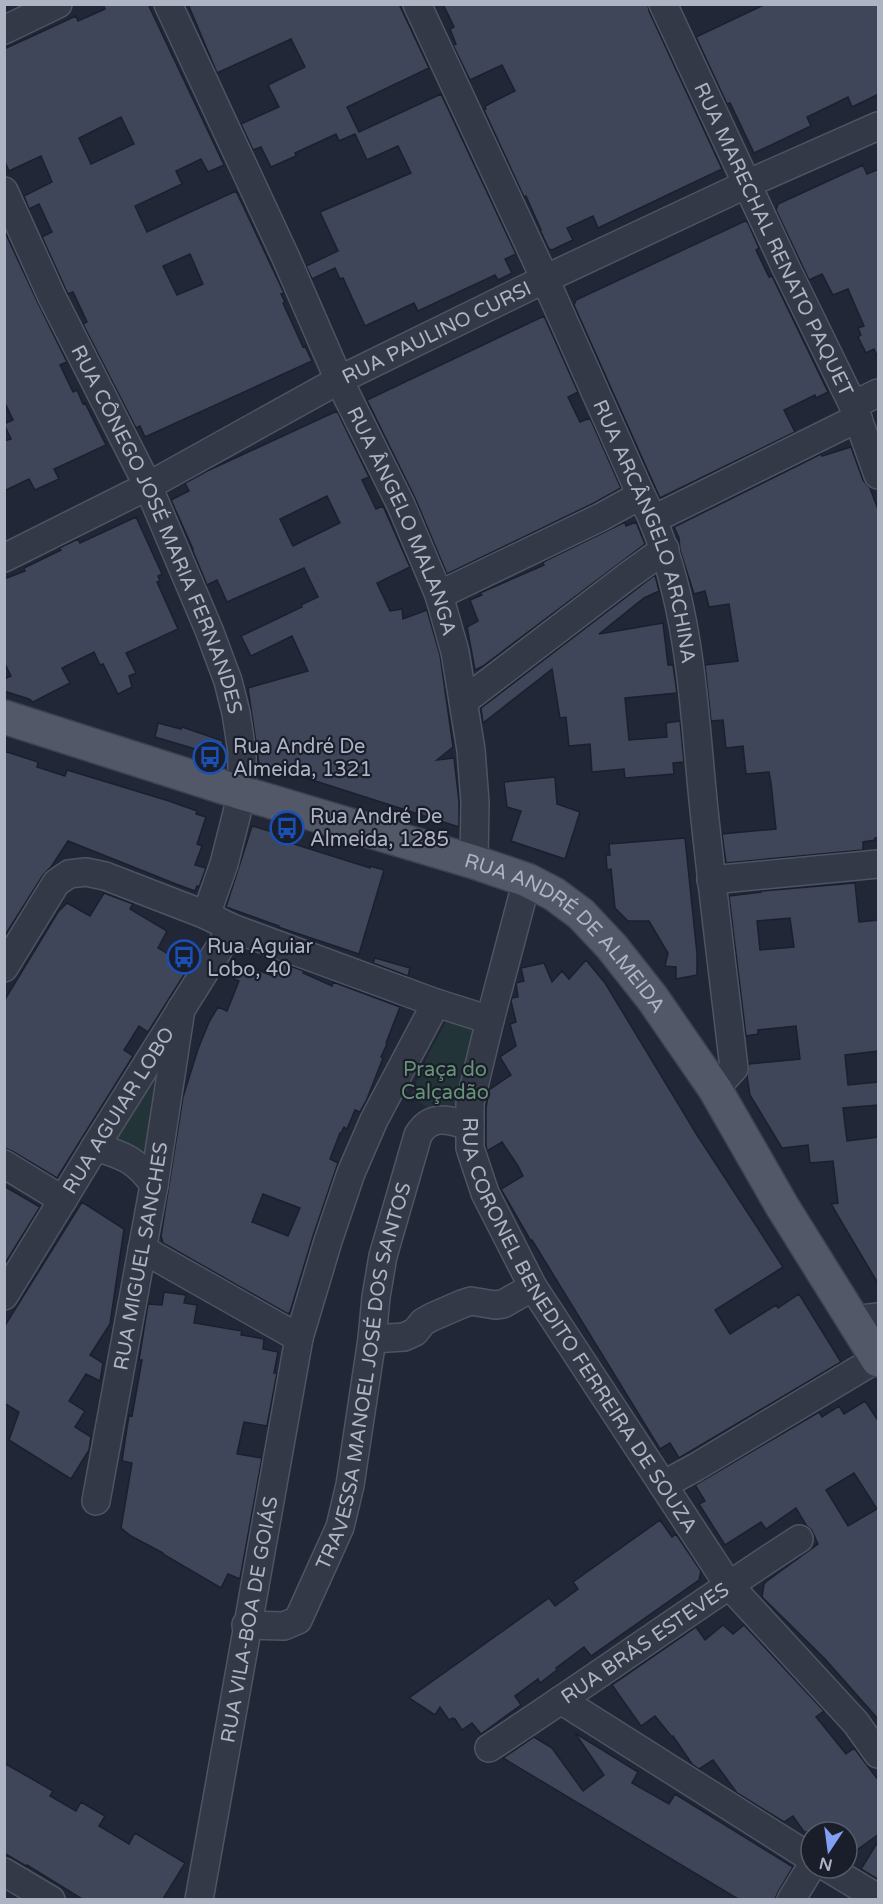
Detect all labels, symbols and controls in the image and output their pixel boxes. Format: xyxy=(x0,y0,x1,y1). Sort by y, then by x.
street label: RUA MARECHAL RENATO PAQUET xyxy=(688,79,858,400)
street label: RUA PAULINO CURSI xyxy=(338,277,535,390)
street label: RUA CÔNEGO JOSÉ MARIA FERNANDES xyxy=(65,341,247,716)
street label: RUA ARCÂNGELO ARCHINA xyxy=(587,396,700,665)
street label: RUA ÂNGELO MALANGA xyxy=(341,403,461,638)
place label: Rua André De Almeida, 1321 xyxy=(233,735,372,782)
bus stop icon: Rua André De Almeida, 1321 xyxy=(192,739,228,775)
place label: Rua André De Almeida, 1285 xyxy=(310,805,449,852)
bus stop icon: Rua André De Almeida, 1285 xyxy=(269,810,305,846)
street label: RUA ANDRÉ DE ALMEIDA xyxy=(462,849,670,1018)
place label: Rua Aguiar Lobo, 40 xyxy=(207,935,314,982)
bus stop icon: Rua Aguiar Lobo, 40 xyxy=(166,939,202,975)
street label: RUA AGUIAR LOBO xyxy=(58,1023,180,1199)
park label: Praça do Calçadão xyxy=(401,1058,489,1105)
street label: RUA CORONEL BENEDITO FERREIRA DE SOUZA xyxy=(457,1117,702,1538)
street label: RUA MIGUEL SANCHES xyxy=(109,1140,173,1372)
street label: TRAVESSA MANOEL JOSÉ DOS SANTOS xyxy=(311,1180,417,1574)
street label: RUA VILA-BOA DE GOIÁS xyxy=(216,1494,284,1745)
street label: RUA BRÁS ESTEVES xyxy=(557,1578,734,1709)
north arrow xyxy=(799,1820,859,1880)
text: N xyxy=(817,1852,834,1875)

